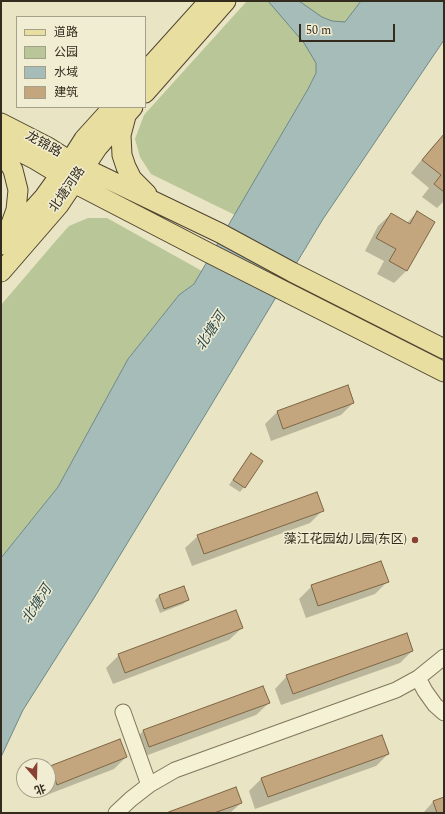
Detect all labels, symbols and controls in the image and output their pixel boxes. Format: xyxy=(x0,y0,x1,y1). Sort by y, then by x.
legend xyxy=(16,16,146,108)
scale bar xyxy=(301,16,397,42)
text: 50 m xyxy=(306,21,331,40)
text: 道路 xyxy=(54,23,78,42)
text: 公园 xyxy=(54,43,78,62)
text: 水域 xyxy=(54,63,78,82)
text: 建筑 xyxy=(54,83,78,102)
street label: 龙锦路 xyxy=(22,129,64,161)
street label: 北塘河路 xyxy=(47,164,89,216)
water label: 北塘河 xyxy=(194,310,230,354)
place label: 藻江花园幼儿园(东区) xyxy=(284,532,407,548)
marker: 藻江花园幼儿园(东区) xyxy=(410,535,420,545)
water label: 北塘河 xyxy=(20,583,56,627)
north arrow xyxy=(16,758,56,798)
text: 北 xyxy=(32,779,48,799)

